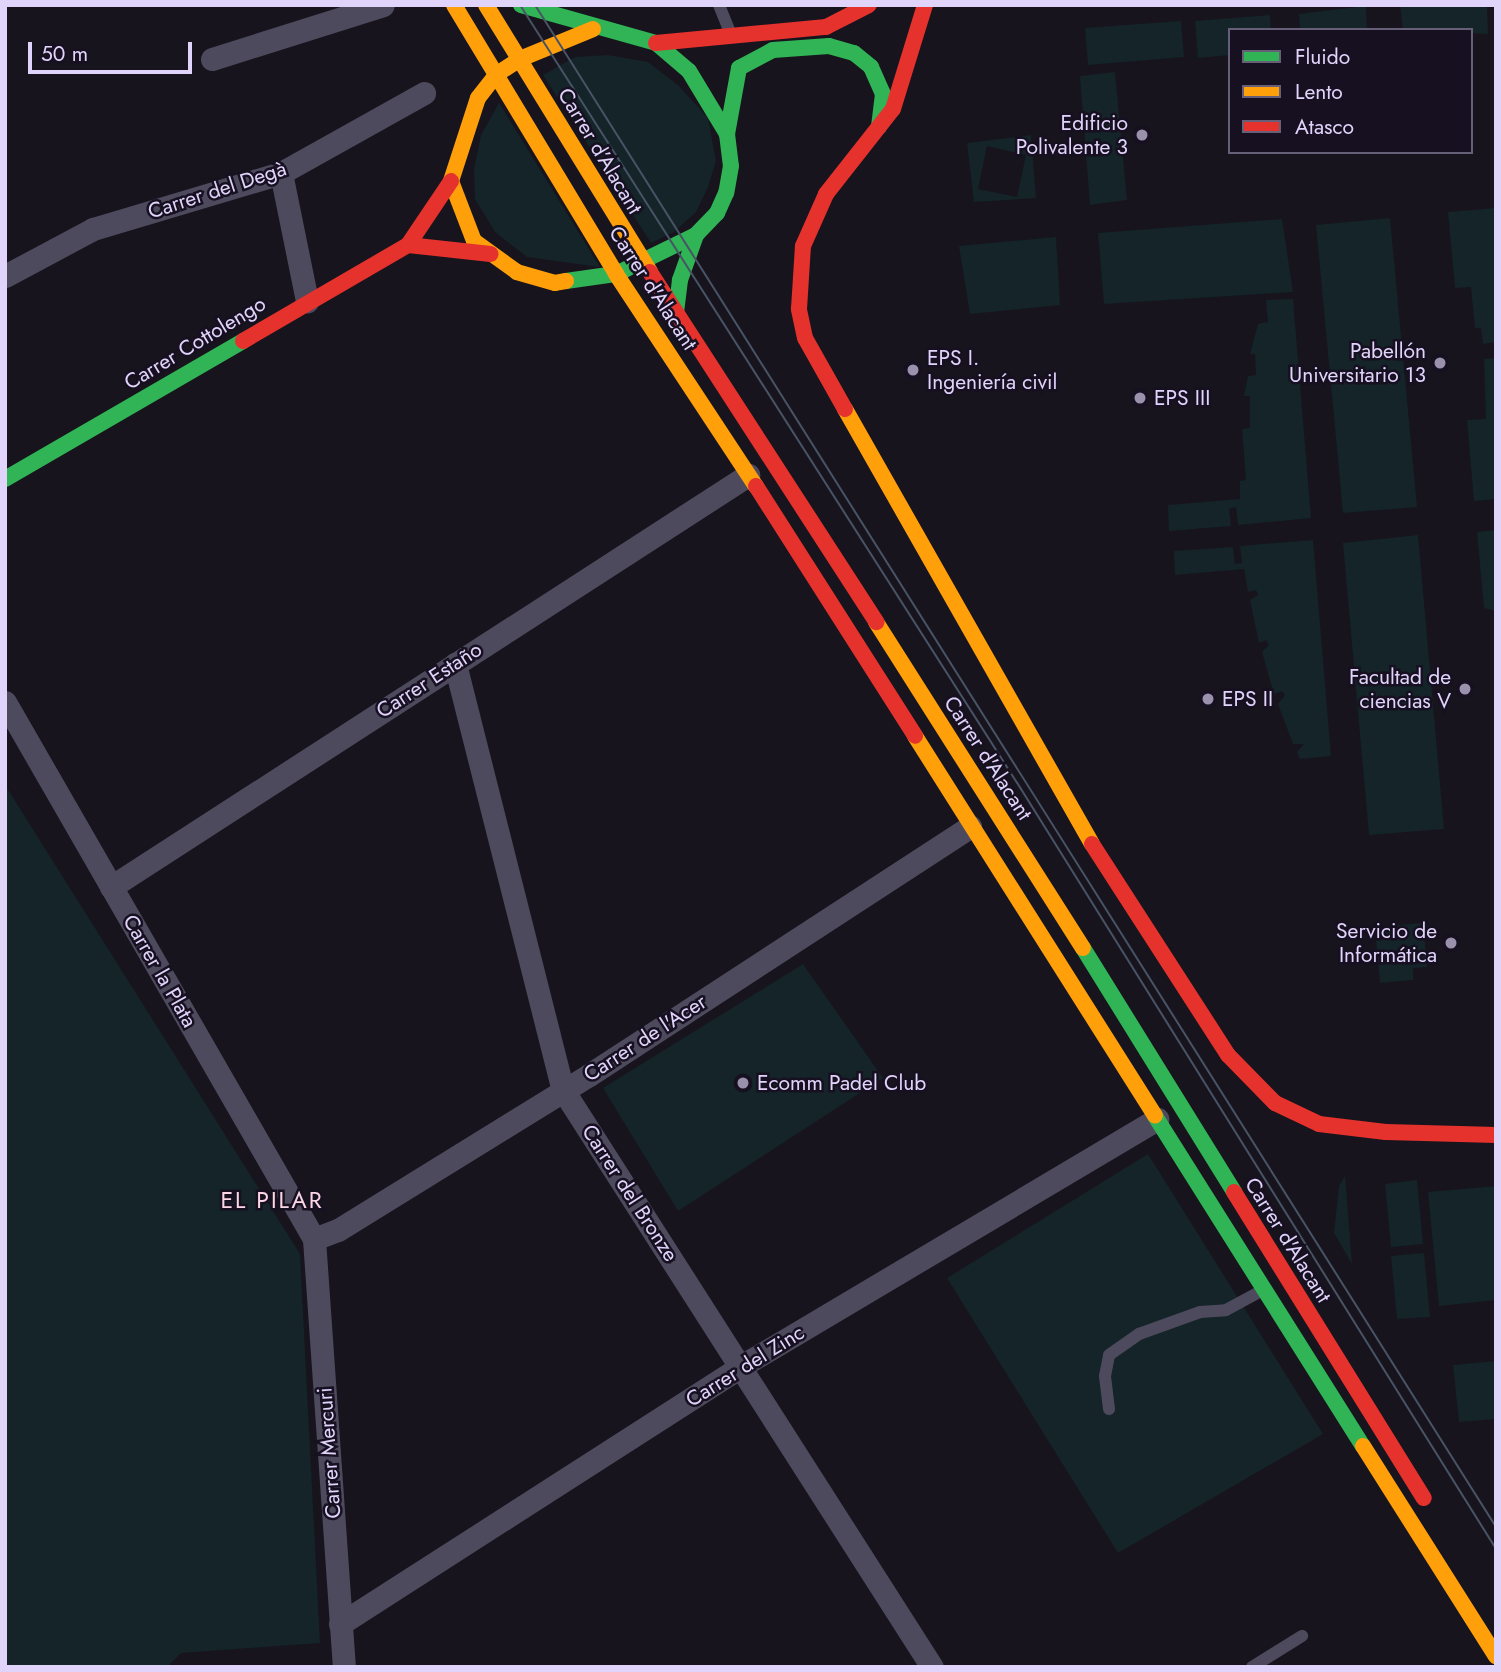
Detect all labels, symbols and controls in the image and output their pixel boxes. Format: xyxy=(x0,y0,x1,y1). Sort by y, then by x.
scale bar xyxy=(32,28,196,72)
legend xyxy=(1228,28,1473,154)
text: 50 m xyxy=(41,39,88,69)
text: Fluido xyxy=(1295,42,1350,72)
text: Lento xyxy=(1295,77,1343,107)
street label: Carrer d’Alacant xyxy=(553,83,647,219)
place label: Edificio Polivalente 3 xyxy=(1016,110,1128,160)
text: Atasco xyxy=(1295,112,1354,142)
marker: Edificio Polivalente 3 xyxy=(1134,127,1150,143)
street label: Carrer del Degà xyxy=(145,156,289,224)
street label: Carrer d'Alacant xyxy=(604,221,702,355)
street label: Carrer Cottolengo xyxy=(120,291,270,395)
place label: Pabellón Universitario 13 xyxy=(1289,338,1426,388)
place label: EPS I. Ingeniería civil xyxy=(927,345,1057,395)
marker: Pabellón Universitario 13 xyxy=(1432,355,1448,371)
marker: EPS I. Ingeniería civil xyxy=(905,362,921,378)
place label: EPS III xyxy=(1154,385,1210,411)
marker: EPS III xyxy=(1132,390,1148,406)
street label: Carrer Estaño xyxy=(372,637,486,723)
place label: Facultad de ciencias V xyxy=(1349,664,1451,714)
marker: Facultad de ciencias V xyxy=(1457,681,1473,697)
place label: EPS II xyxy=(1222,686,1273,712)
street label: Carrer d'Alacant xyxy=(939,691,1037,825)
marker: EPS II xyxy=(1200,691,1216,707)
street label: Carrer la Plata xyxy=(118,910,202,1032)
place label: Servicio de Informática xyxy=(1336,918,1437,968)
marker: Servicio de Informática xyxy=(1443,935,1459,951)
street label: Carrer de l'Acer xyxy=(579,989,711,1087)
place label: Ecomm Padel Club xyxy=(757,1070,926,1096)
marker: Ecomm Padel Club xyxy=(735,1075,751,1091)
street label: Carrer del Bronze xyxy=(576,1120,684,1266)
street label: Carrer d'Alacant xyxy=(1240,1173,1336,1307)
district label: EL PILAR xyxy=(221,1186,323,1214)
street label: Carrer del Zinc xyxy=(681,1320,809,1412)
street label: Carrer Mercuri xyxy=(312,1387,346,1519)

